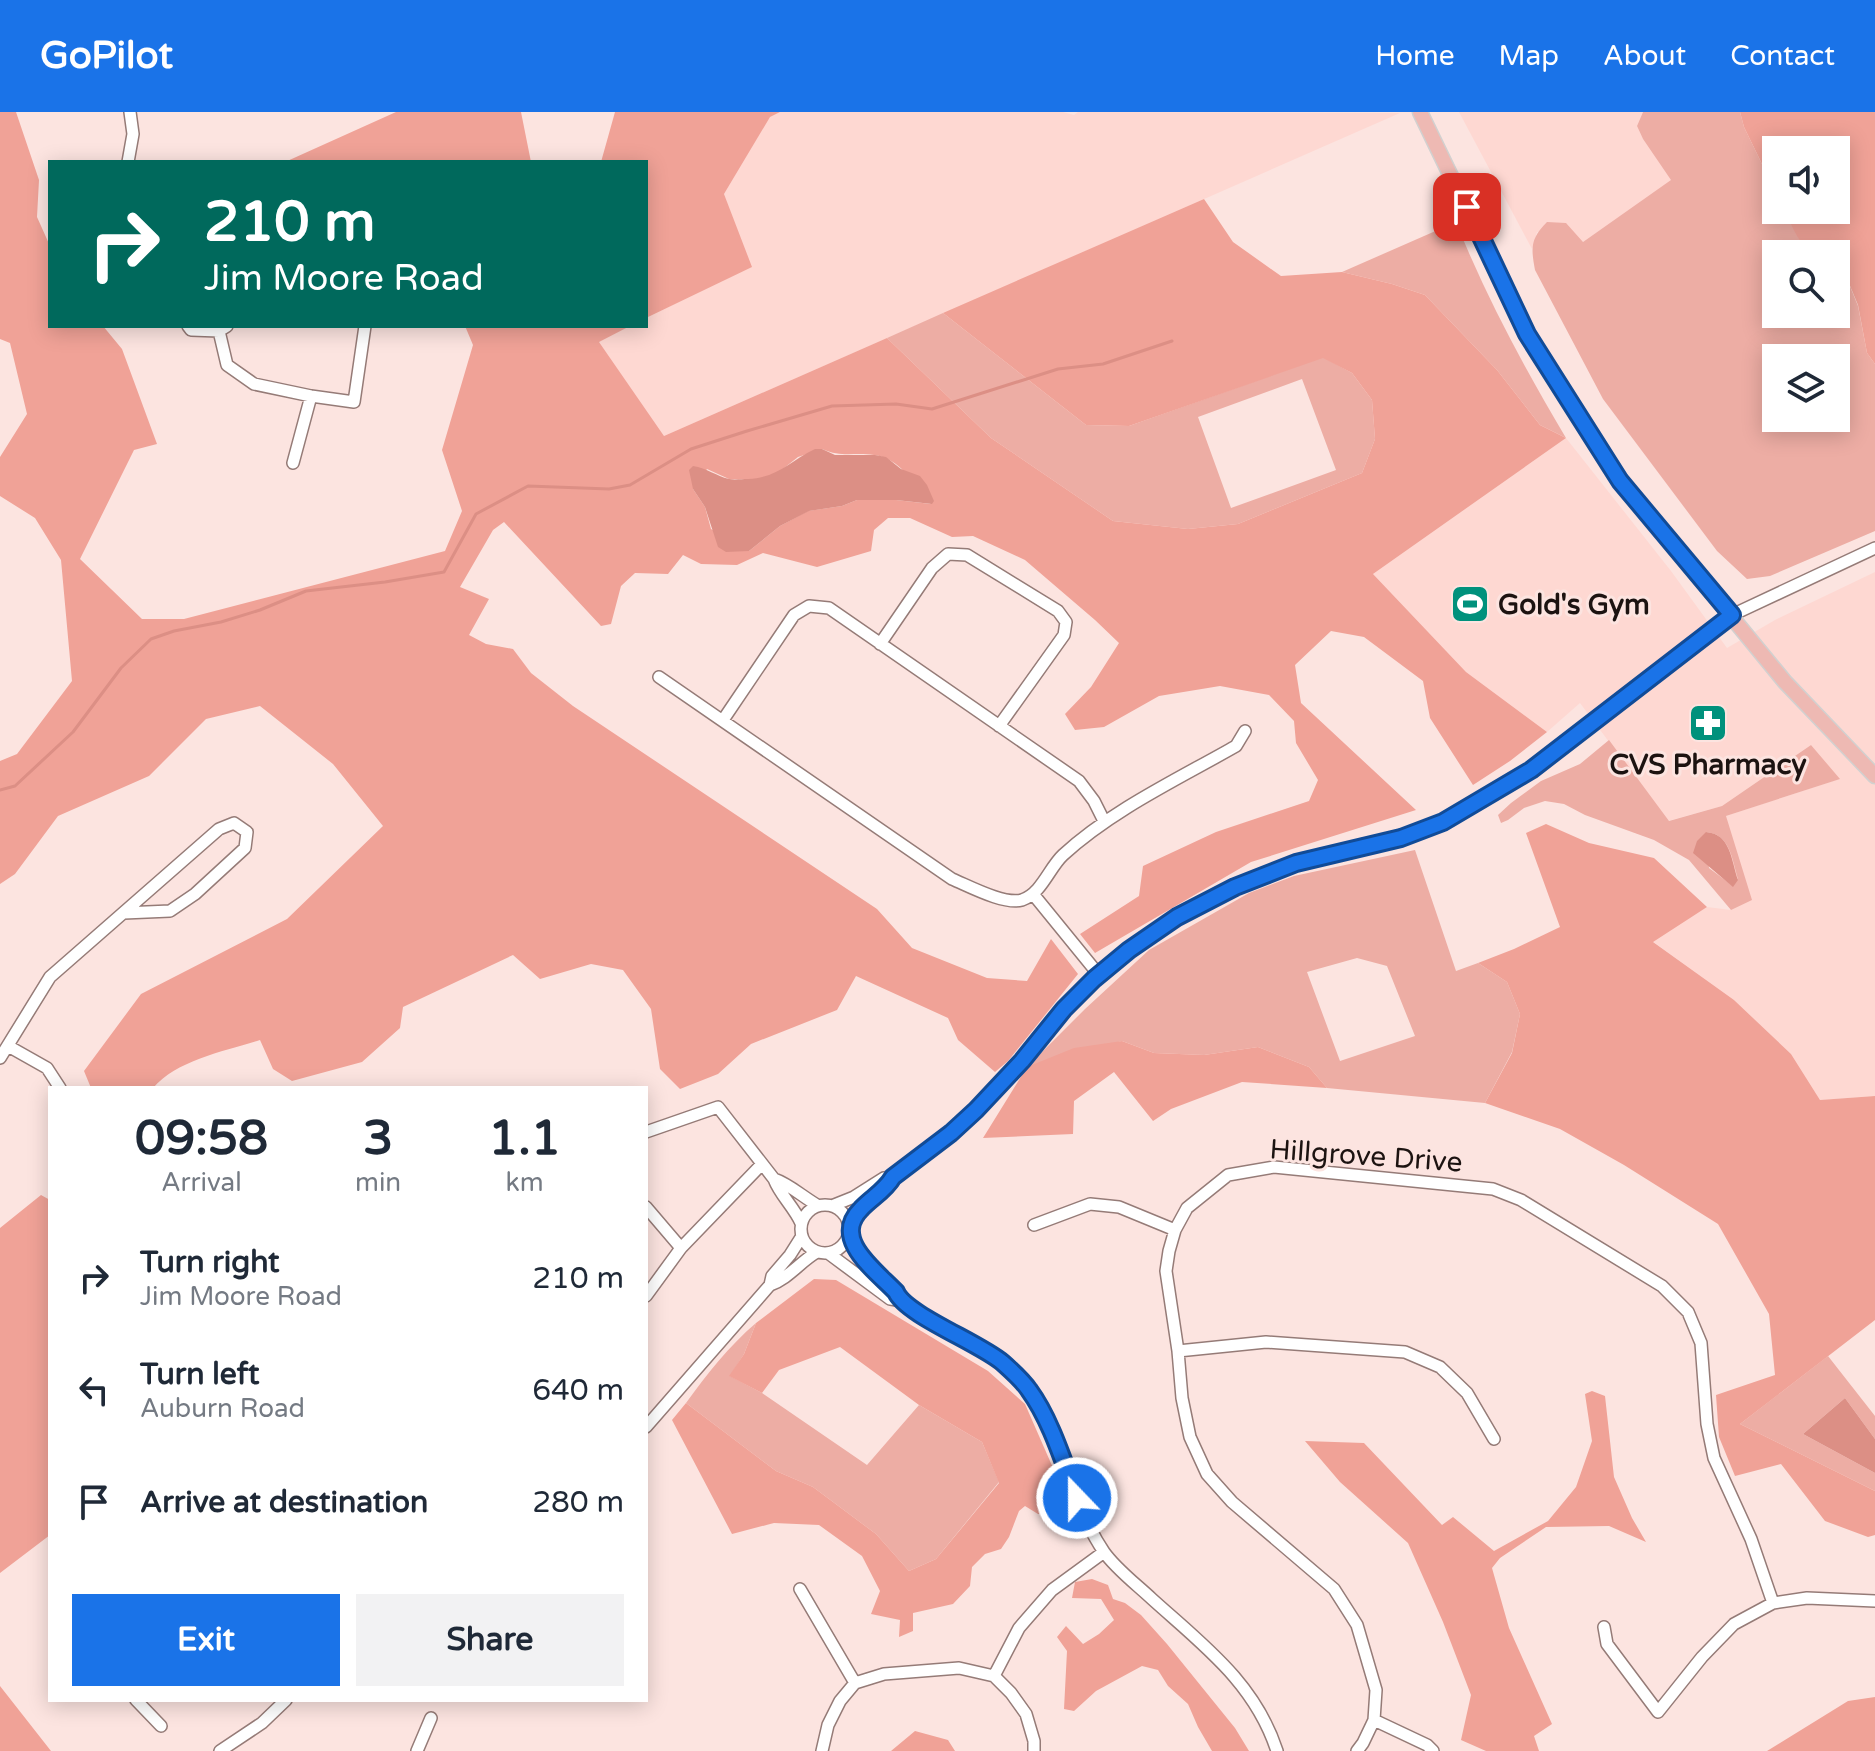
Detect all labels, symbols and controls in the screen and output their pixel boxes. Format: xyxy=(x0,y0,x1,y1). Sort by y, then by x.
text: GoPilot xyxy=(40,33,173,79)
text: Home xyxy=(1375,39,1455,73)
text: Map xyxy=(1499,39,1559,73)
text: About xyxy=(1603,39,1686,73)
text: Contact xyxy=(1730,39,1835,73)
map controls xyxy=(1762,136,1850,432)
button: sound xyxy=(1762,136,1850,224)
pin xyxy=(1433,173,1501,241)
icon: arrive xyxy=(1445,185,1489,229)
text: 210 m xyxy=(204,189,375,256)
icon: right xyxy=(72,192,176,296)
button: search xyxy=(1762,240,1850,328)
text: Jim Moore Road xyxy=(204,257,484,300)
button: layers xyxy=(1762,344,1850,432)
sports icon: Gold's Gym xyxy=(1449,583,1491,625)
place label: Gold's Gym xyxy=(1498,588,1650,622)
pharmacy icon: CVS Pharmacy xyxy=(1687,702,1729,744)
place label: CVS Pharmacy xyxy=(1610,748,1806,782)
text: 09:58 xyxy=(135,1110,268,1168)
text: 3 xyxy=(363,1110,393,1168)
text: 1.1 xyxy=(488,1110,561,1168)
street label: Hillgrove Drive xyxy=(1268,1132,1464,1180)
text: Arrival xyxy=(161,1167,242,1198)
text: min xyxy=(355,1167,401,1198)
text: km xyxy=(506,1167,544,1198)
text: Turn right xyxy=(140,1244,280,1281)
icon: right xyxy=(72,1256,116,1300)
text: 210 m xyxy=(532,1260,624,1297)
text: Jim Moore Road xyxy=(140,1281,342,1312)
text: Turn left xyxy=(140,1356,259,1393)
icon: left xyxy=(72,1368,116,1412)
text: 640 m xyxy=(532,1372,624,1409)
text: Auburn Road xyxy=(140,1393,305,1424)
position arrow xyxy=(1035,1456,1119,1540)
icon: arrive xyxy=(72,1480,116,1524)
text: Arrive at destination xyxy=(140,1484,428,1521)
text: 280 m xyxy=(532,1484,624,1521)
button: Exit xyxy=(72,1594,340,1686)
button: Share xyxy=(356,1594,624,1686)

